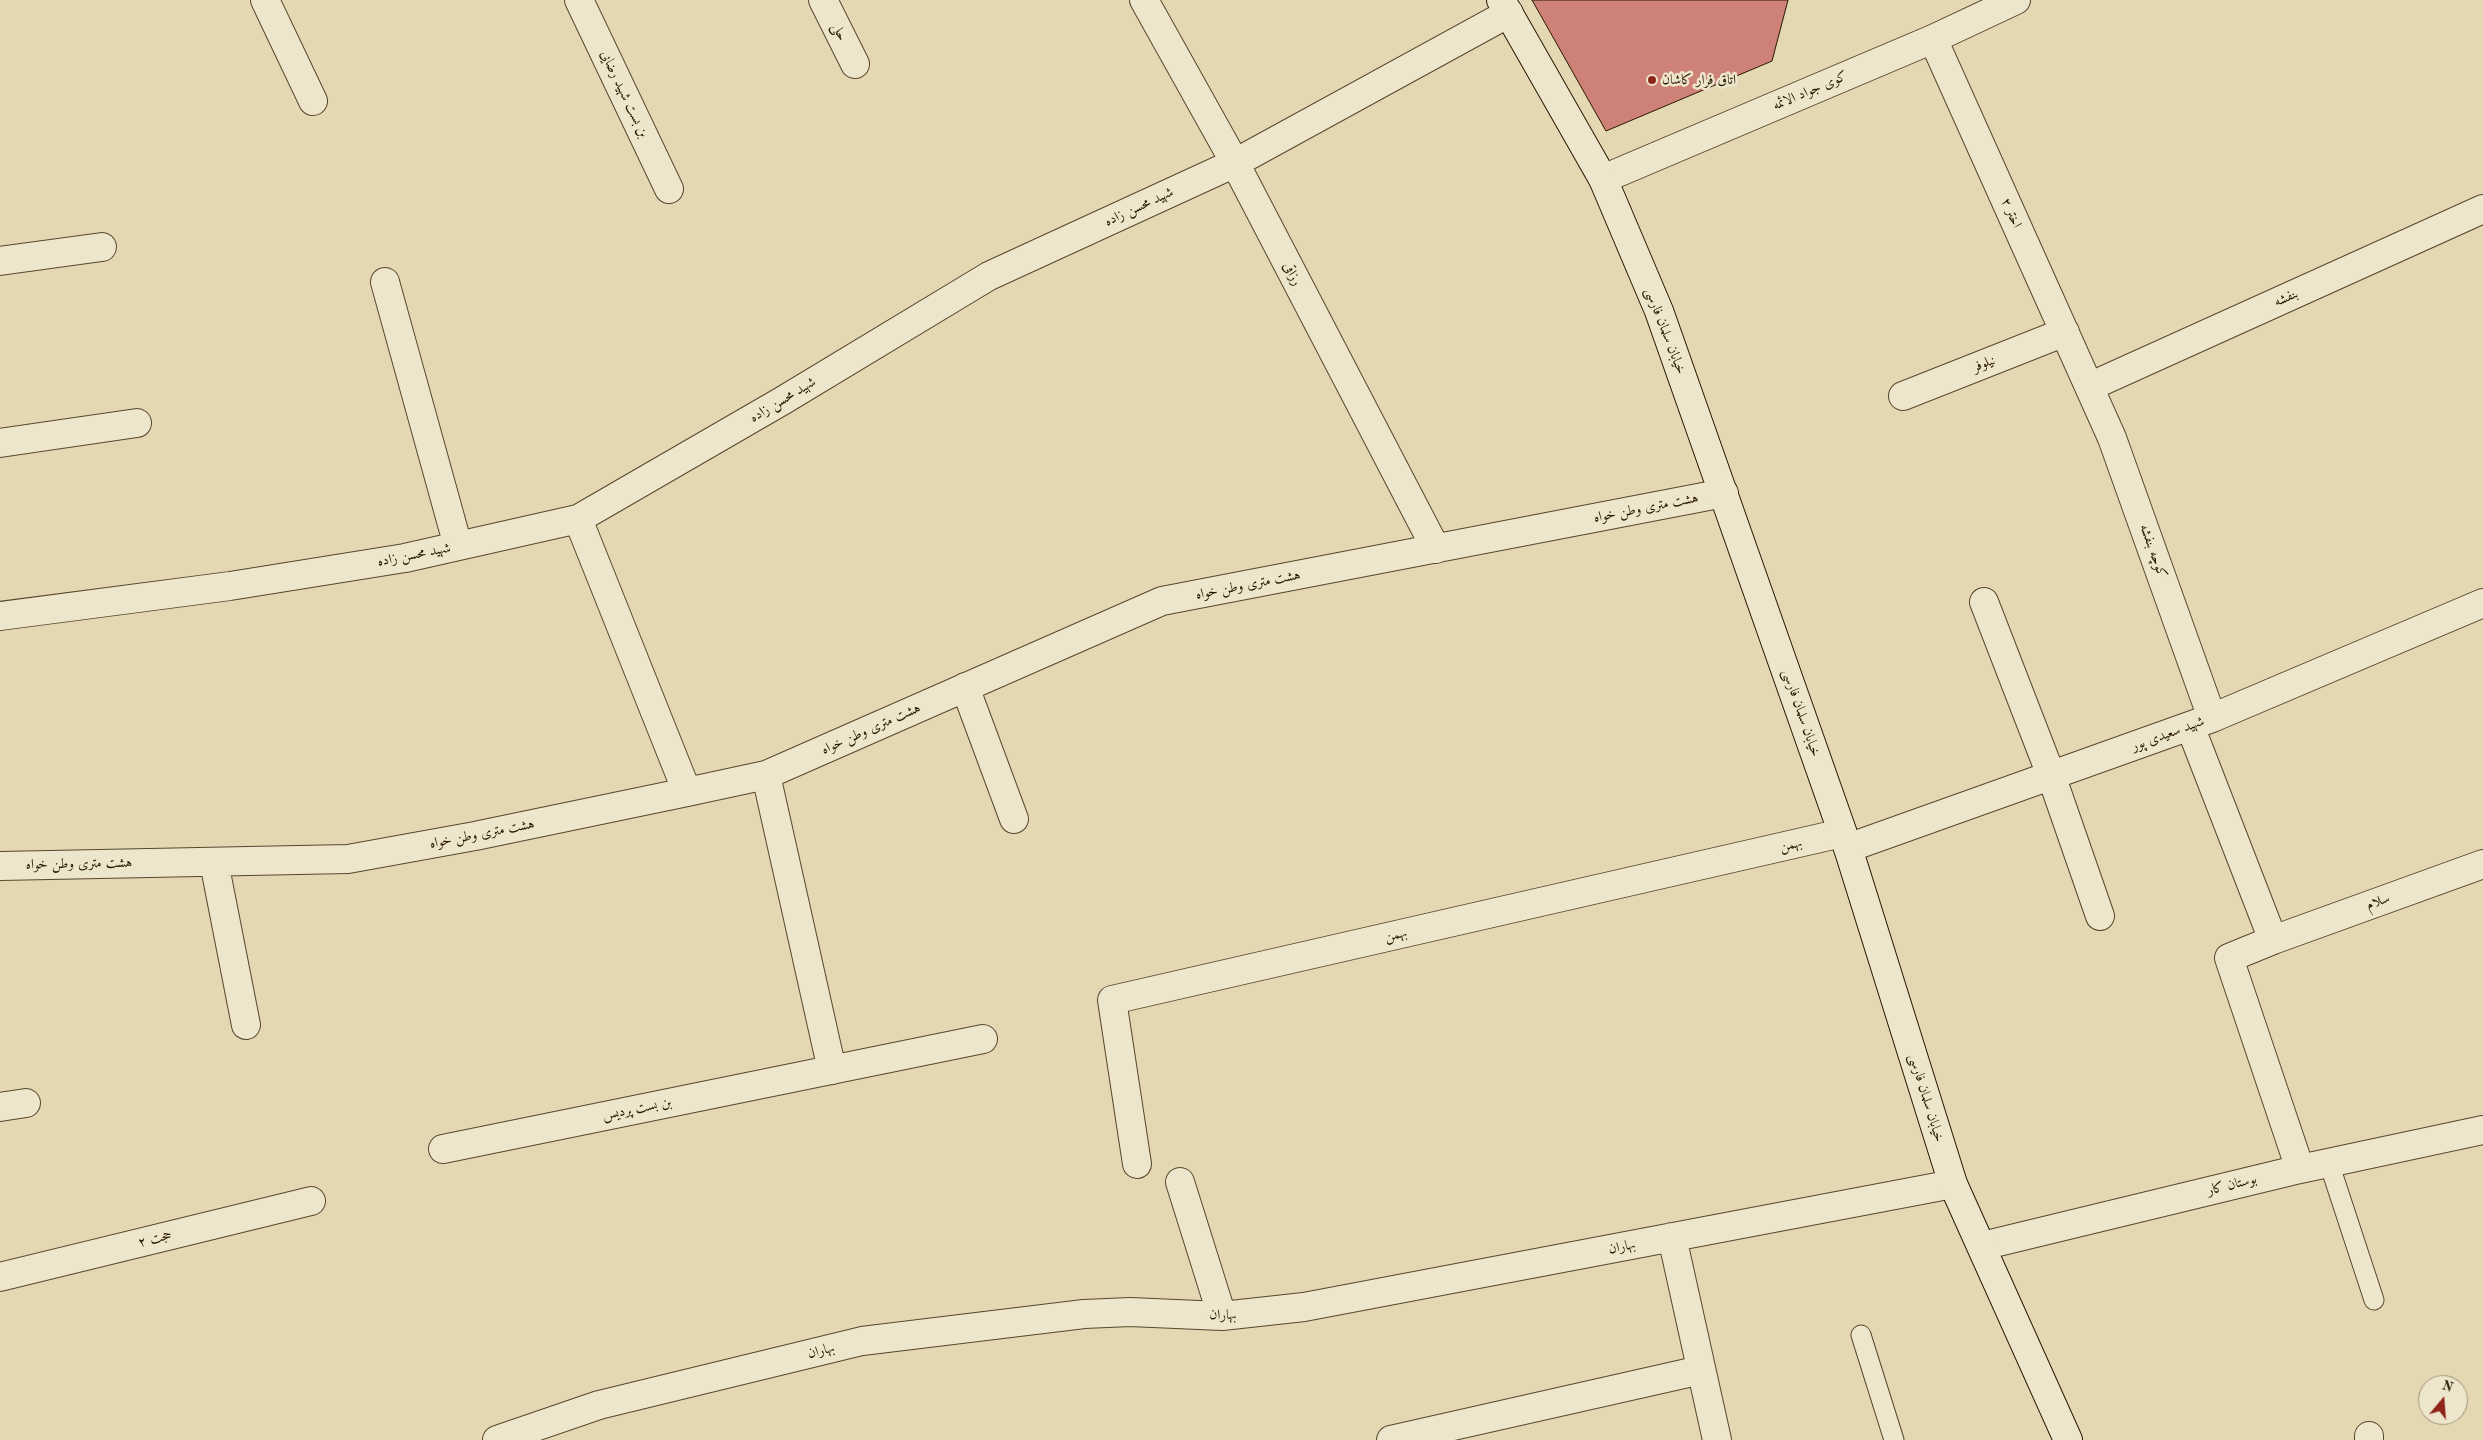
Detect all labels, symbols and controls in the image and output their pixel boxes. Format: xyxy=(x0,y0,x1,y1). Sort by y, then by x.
street label: حلی xyxy=(827,20,851,44)
street label: بن بست شهید رضایی xyxy=(596,48,652,140)
street label: کوی جواد الائمه xyxy=(1770,68,1850,114)
place label: اتاق فرار کاشان xyxy=(1662,72,1736,88)
marker: اتاق فرار کاشان xyxy=(1646,74,1658,86)
street label: شهید محسن زاده xyxy=(1102,184,1176,230)
street label: اختر ۲ xyxy=(1997,195,2025,231)
street label: رزاقی xyxy=(1279,259,1305,289)
street label: خیابان سلمان فارسی xyxy=(1641,285,1689,377)
street label: بنفشه xyxy=(2271,285,2301,311)
street label: نیلوفر xyxy=(1970,352,1998,376)
street label: شهید محسن زاده xyxy=(747,374,819,426)
street label: هشت متری وطن خواه xyxy=(1592,490,1700,526)
street label: کوچه بنفشه xyxy=(2136,522,2170,580)
street label: شهید محسن زاده xyxy=(376,540,452,570)
street label: هشت متری وطن خواه xyxy=(1194,567,1302,603)
street label: خیابان سلمان فارسی xyxy=(1778,667,1824,759)
street label: هشت متری وطن خواه xyxy=(819,700,923,758)
street label: شهید سعیدی پور xyxy=(2129,713,2207,755)
street label: هشت متری وطن خواه xyxy=(428,816,536,852)
street label: بهمن xyxy=(1778,834,1804,856)
street label: هشت متری وطن خواه xyxy=(26,855,132,873)
street label: سلام xyxy=(2364,890,2392,914)
street label: بهمن xyxy=(1383,924,1409,946)
street label: خیابان سلمان فارسی xyxy=(1905,1052,1947,1144)
street label: بن بست پردیس xyxy=(601,1094,673,1124)
street label: بوستان کار xyxy=(2206,1171,2258,1199)
street label: حجت ۲ xyxy=(136,1227,174,1251)
street label: بهاران xyxy=(1607,1236,1637,1258)
street label: بهاران xyxy=(1209,1307,1237,1323)
street label: بهاران xyxy=(806,1340,836,1362)
north arrow xyxy=(2418,1375,2468,1425)
text: N xyxy=(2440,1378,2455,1395)

